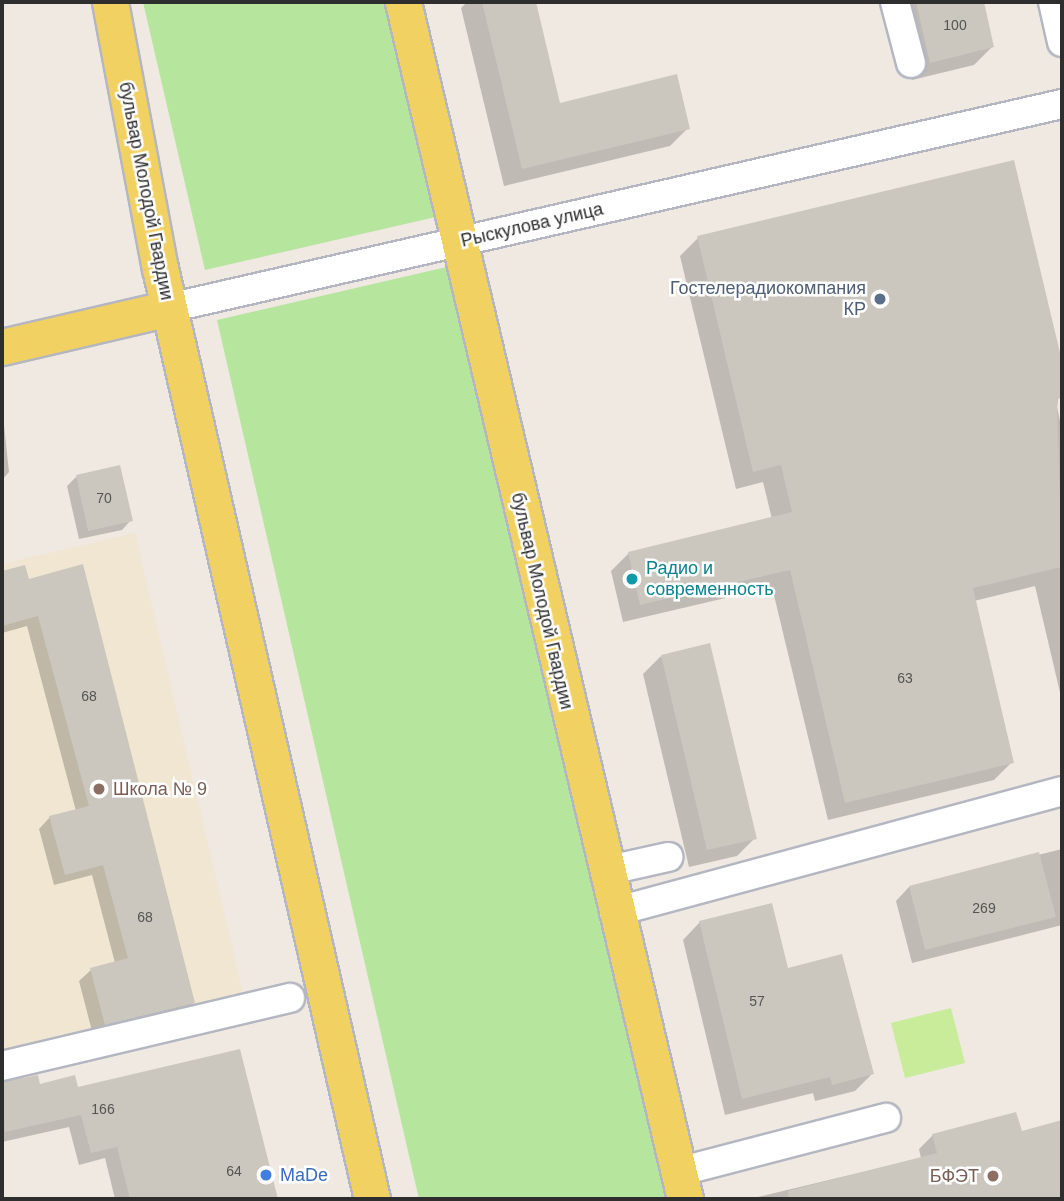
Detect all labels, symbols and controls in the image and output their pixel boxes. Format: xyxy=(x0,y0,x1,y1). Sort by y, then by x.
house number: 100 xyxy=(943,17,967,33)
street label: бульвар Молодой Гвардии xyxy=(114,80,178,302)
street label: Рыскулова улица xyxy=(459,198,605,252)
place label: Гостелерадиокомпания КР xyxy=(670,278,866,320)
marker: Гостелерадиокомпания КР xyxy=(872,291,888,307)
house number: 70 xyxy=(96,490,112,506)
street label: бульвар Молодой Гвардии xyxy=(507,491,577,711)
place label: Радио и современность xyxy=(646,558,774,600)
marker: Радио и современность xyxy=(624,571,640,587)
house number: 63 xyxy=(897,670,913,686)
house number: 68 xyxy=(81,688,97,704)
place label: Школа № 9 xyxy=(113,778,207,800)
marker: Школа № 9 xyxy=(91,781,107,797)
house number: 269 xyxy=(972,900,996,916)
house number: 68 xyxy=(137,909,153,925)
house number: 57 xyxy=(749,993,765,1009)
house number: 166 xyxy=(91,1101,115,1117)
house number: 64 xyxy=(226,1163,242,1179)
place label: MaDe xyxy=(280,1164,328,1186)
place label: БФЭТ xyxy=(930,1165,979,1187)
marker: MaDe xyxy=(258,1167,274,1183)
marker: БФЭТ xyxy=(985,1168,1001,1184)

